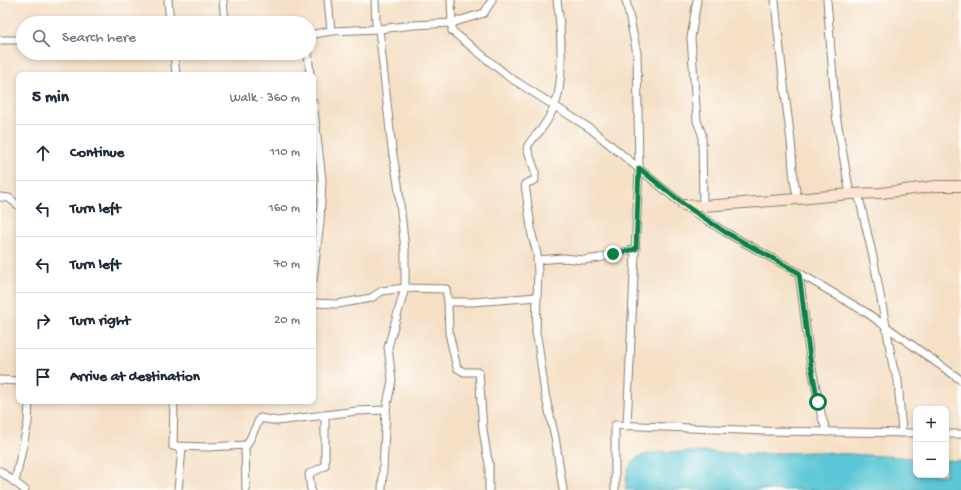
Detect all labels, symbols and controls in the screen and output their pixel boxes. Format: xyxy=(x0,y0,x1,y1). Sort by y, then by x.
search box xyxy=(16,16,316,60)
icon: search xyxy=(30,27,52,49)
text: Search here xyxy=(62,29,136,47)
text: 5 min xyxy=(32,88,69,108)
text: Walk · 360 m xyxy=(230,91,300,106)
icon: ahead xyxy=(32,142,54,164)
text: Continue xyxy=(70,144,124,162)
text: 110 m xyxy=(270,145,300,160)
icon: left xyxy=(32,198,54,220)
text: Turn left xyxy=(70,200,121,218)
text: 160 m xyxy=(268,201,300,216)
route end xyxy=(604,245,622,263)
icon: left xyxy=(32,254,54,276)
text: Turn left xyxy=(70,256,121,274)
text: 70 m xyxy=(274,257,300,272)
icon: right xyxy=(32,310,54,332)
text: Turn right xyxy=(70,312,130,330)
text: 20 m xyxy=(274,313,300,328)
icon: arrive xyxy=(32,366,54,388)
text: Arrive at destination xyxy=(70,368,200,386)
route start xyxy=(809,393,827,411)
map controls xyxy=(913,406,949,478)
button: + xyxy=(913,406,949,442)
button: − xyxy=(913,442,949,478)

